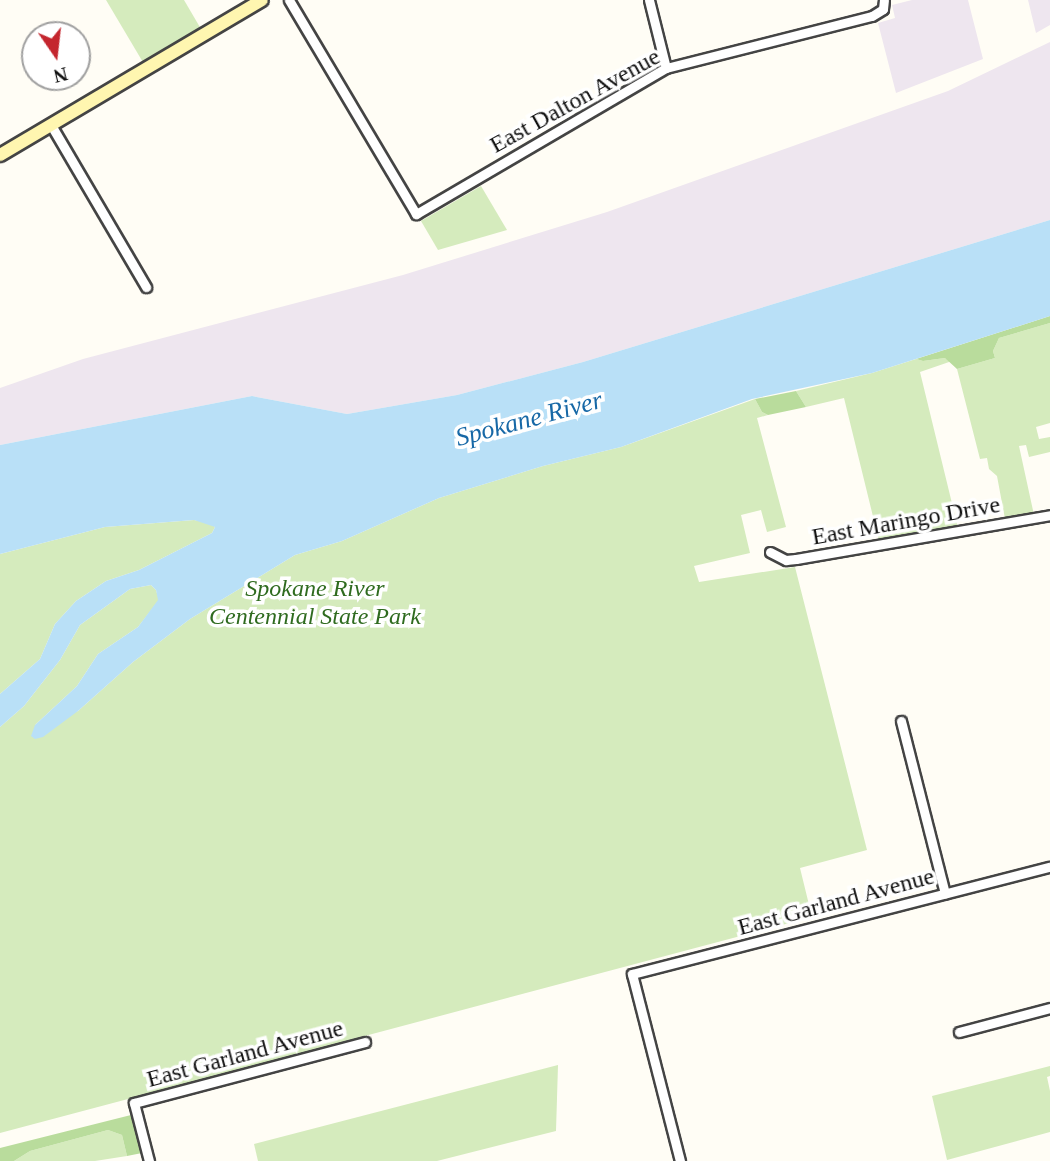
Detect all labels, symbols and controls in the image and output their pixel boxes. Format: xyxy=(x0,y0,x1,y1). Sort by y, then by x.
north arrow xyxy=(21,21,91,91)
street label: East Dalton Avenue xyxy=(484,42,666,160)
text: N xyxy=(52,63,70,87)
water label: Spokane River xyxy=(452,384,606,454)
street label: East Maringo Drive xyxy=(810,490,1002,552)
park label: Spokane River Centennial State Park xyxy=(209,575,421,631)
street label: East Garland Avenue xyxy=(734,862,938,942)
street label: East Garland Avenue xyxy=(143,1014,347,1094)

